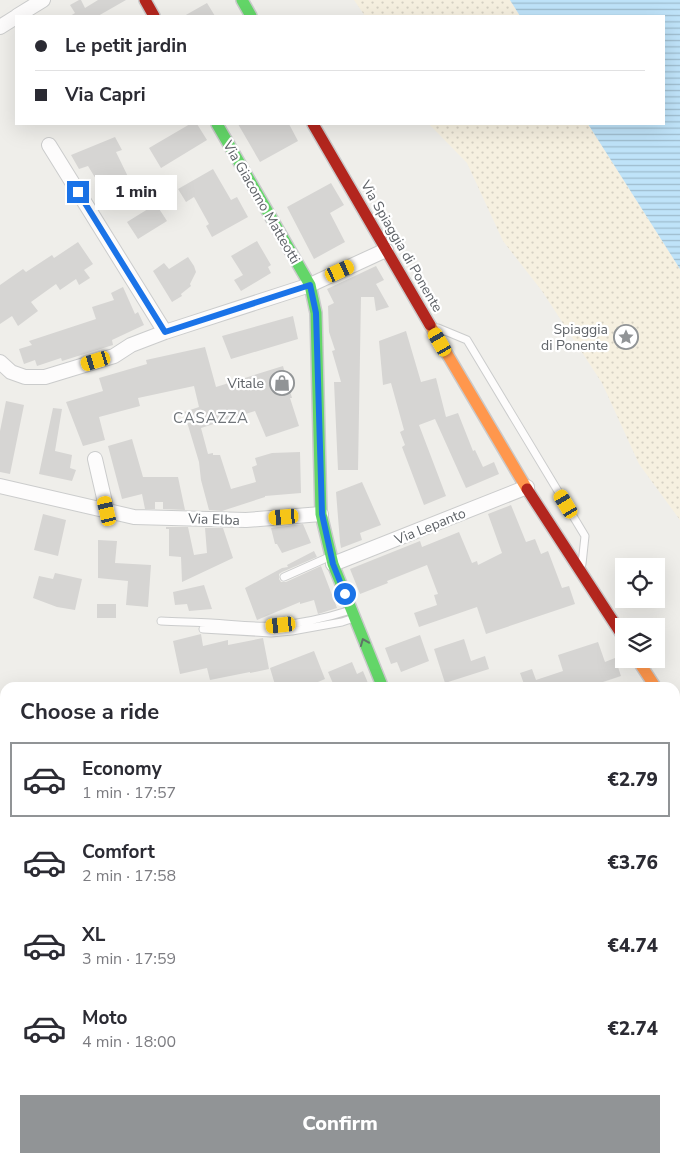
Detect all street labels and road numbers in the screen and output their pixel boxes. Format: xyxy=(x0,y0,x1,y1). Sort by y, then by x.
street label: Via Giacomo Matteotti xyxy=(218,136,305,267)
street label: Via Spiaggia di Ponente xyxy=(356,176,447,316)
street label: Via Lepanto xyxy=(391,504,469,550)
street label: Via Elba xyxy=(187,509,240,530)

